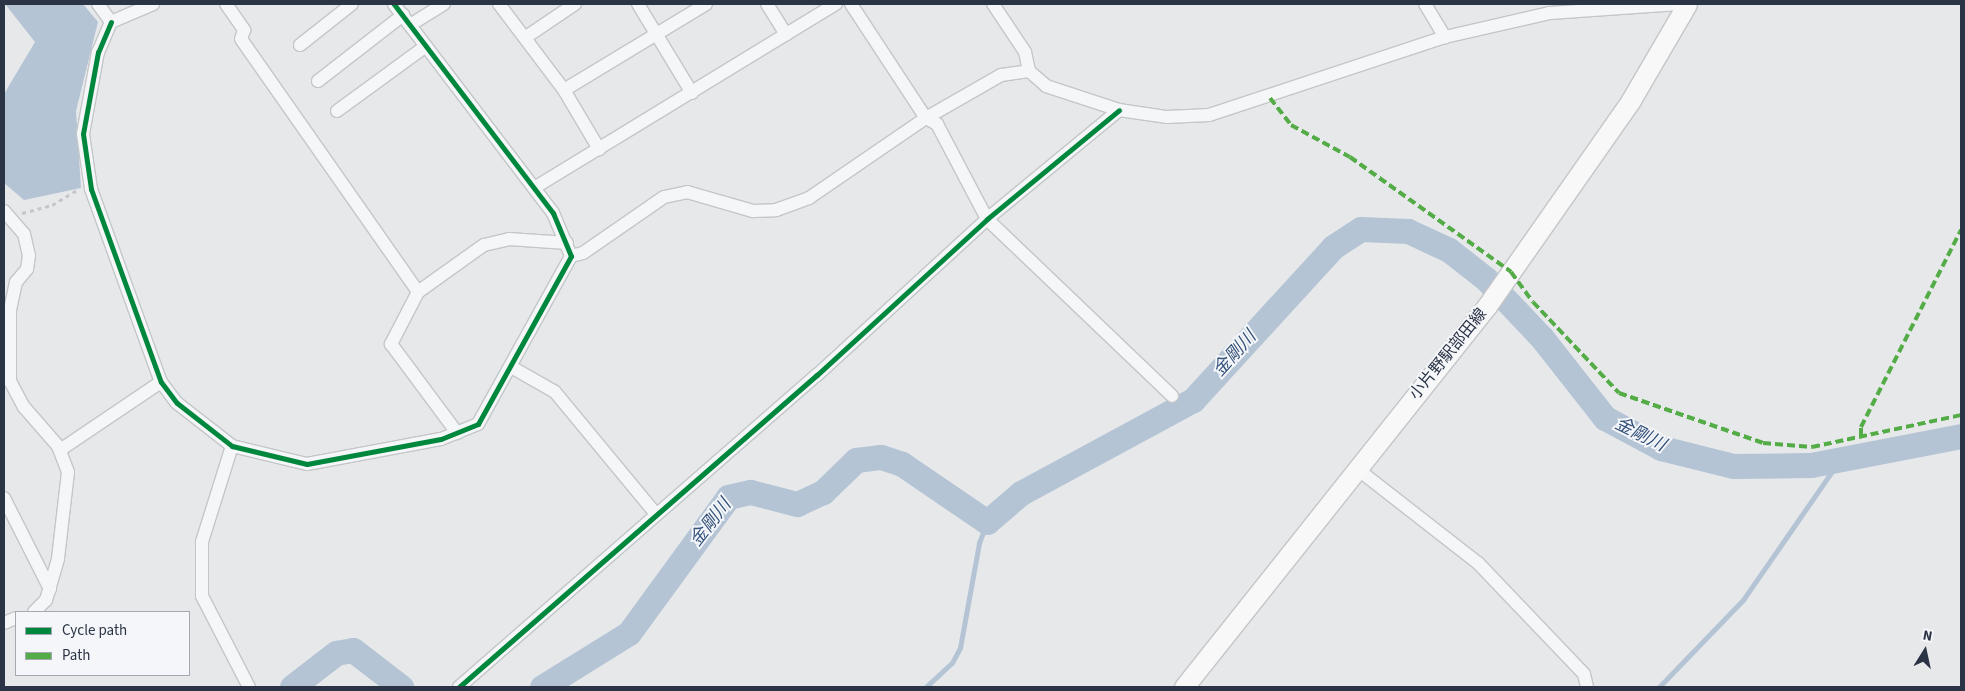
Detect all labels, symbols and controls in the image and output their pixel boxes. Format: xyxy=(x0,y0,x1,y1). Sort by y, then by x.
street label: 小片野駅部田線 xyxy=(1405,304,1491,404)
water label: 金剛川 xyxy=(1209,327,1261,381)
water label: 金剛川 xyxy=(1611,413,1669,457)
water label: 金剛川 xyxy=(686,495,736,551)
legend xyxy=(15,611,190,676)
text: Cycle path xyxy=(62,620,127,641)
north arrow xyxy=(1900,626,1950,676)
text: N xyxy=(1921,626,1934,647)
text: Path xyxy=(62,645,90,666)

